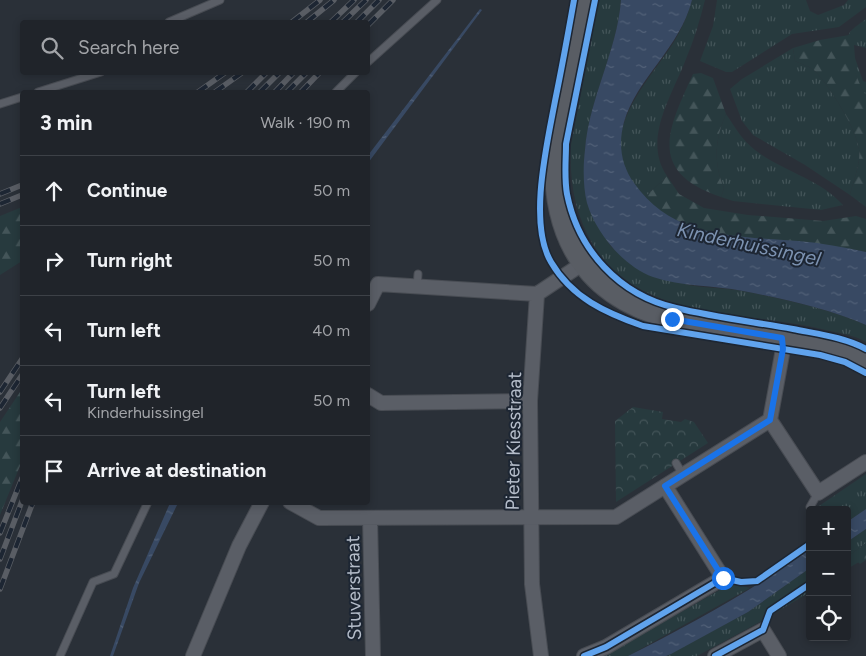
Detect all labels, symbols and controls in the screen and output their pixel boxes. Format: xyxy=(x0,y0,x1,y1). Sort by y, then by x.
search box xyxy=(20,20,370,75)
icon: search xyxy=(38,34,66,62)
text: Search here xyxy=(78,36,180,59)
text: 3 min xyxy=(40,110,92,135)
text: Walk · 190 m xyxy=(260,113,350,132)
icon: ahead xyxy=(40,177,68,205)
text: Continue xyxy=(87,179,167,202)
text: 50 m xyxy=(313,181,350,200)
water label: Kinderhuissingel xyxy=(675,217,824,271)
icon: right xyxy=(40,247,68,275)
text: Turn right xyxy=(87,249,173,272)
text: 50 m xyxy=(313,251,350,270)
route end xyxy=(661,308,684,331)
icon: left xyxy=(40,317,68,345)
text: Turn left xyxy=(87,319,161,342)
text: 40 m xyxy=(312,321,350,340)
street label: Pieter Kiesstraat xyxy=(501,371,526,511)
text: Turn left xyxy=(87,380,161,403)
icon: left xyxy=(40,387,68,415)
text: 50 m xyxy=(313,391,350,410)
text: Kinderhuissingel xyxy=(87,403,204,422)
icon: arrive xyxy=(40,457,68,485)
text: Arrive at destination xyxy=(87,459,266,482)
map controls xyxy=(806,506,851,641)
button: + xyxy=(806,506,851,551)
street label: Stuverstraat xyxy=(341,535,366,641)
button: − xyxy=(806,551,851,596)
route start xyxy=(712,567,735,590)
button: locate xyxy=(806,596,851,641)

